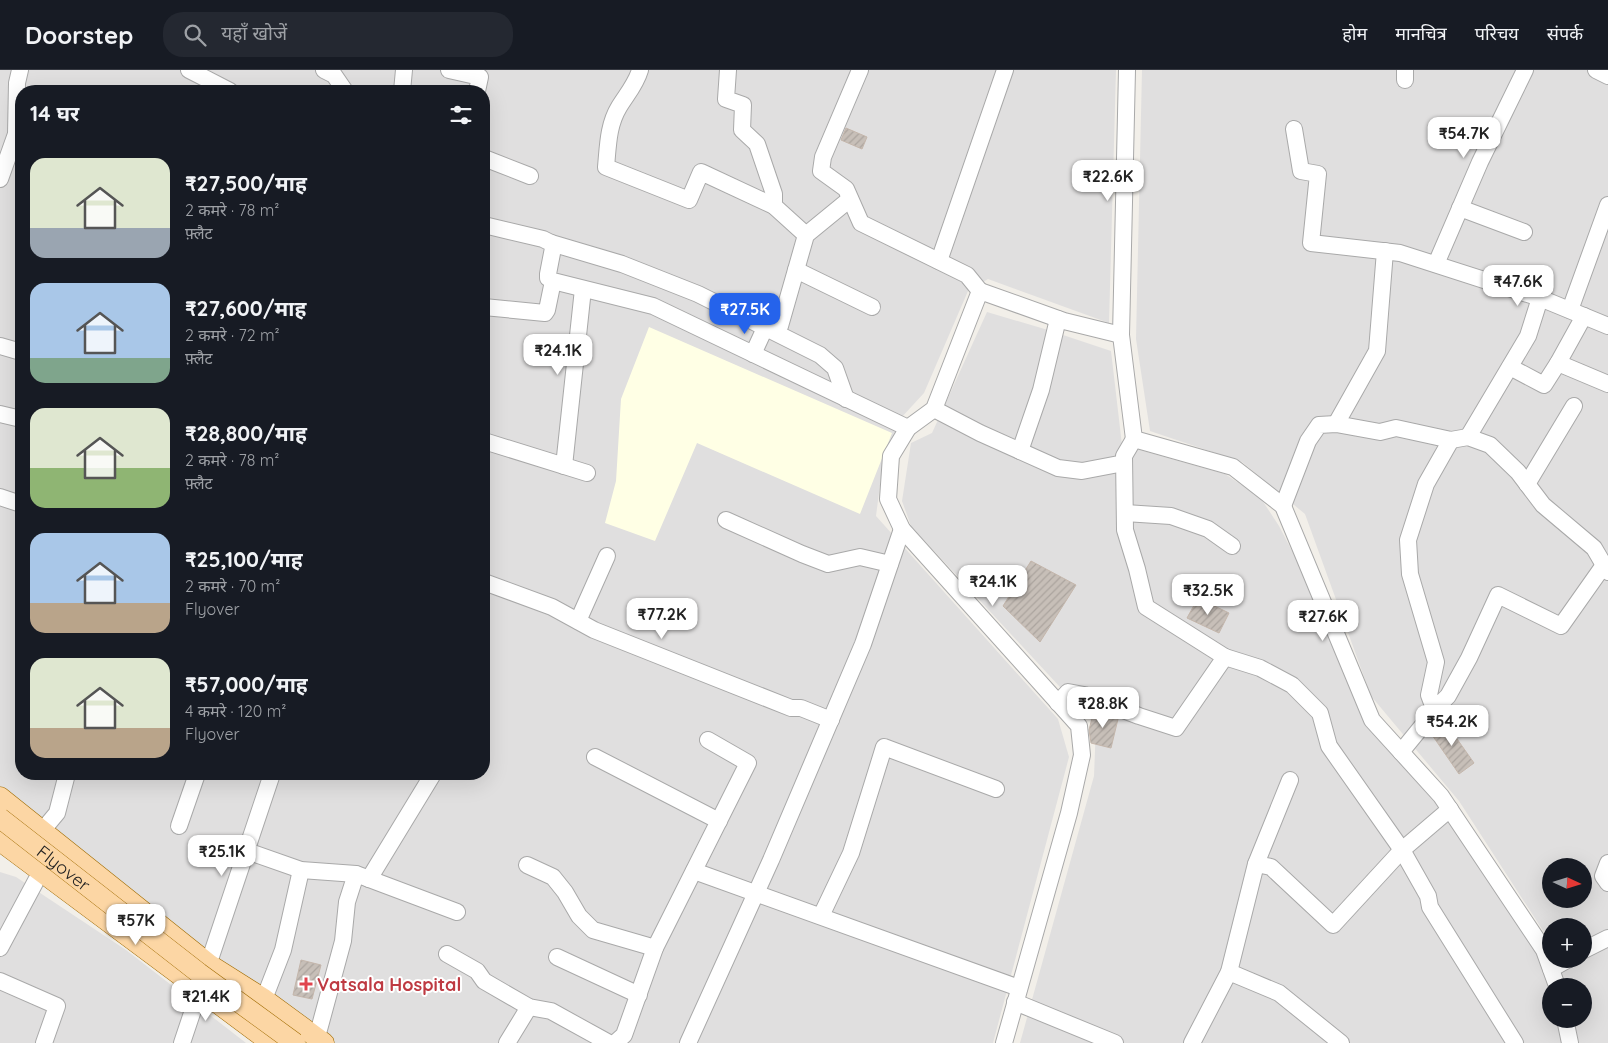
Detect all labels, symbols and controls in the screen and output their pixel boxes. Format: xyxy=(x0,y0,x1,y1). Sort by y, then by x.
search box xyxy=(163,12,513,57)
text: Doorstep xyxy=(25,20,133,50)
icon: search xyxy=(181,21,209,49)
text: यहाँ खोजें xyxy=(221,21,287,45)
text: होम xyxy=(1342,22,1367,45)
text: मानचित्र xyxy=(1395,22,1447,45)
text: परिचय xyxy=(1475,22,1519,45)
text: संपर्क xyxy=(1547,22,1583,45)
text: 14 घर xyxy=(30,100,79,126)
icon: filters xyxy=(447,101,475,129)
pin: ₹54.7K xyxy=(1423,116,1505,159)
text: ₹54.7K xyxy=(1439,123,1489,143)
pin: ₹22.6K xyxy=(1067,160,1149,202)
text: ₹22.6K xyxy=(1083,166,1133,186)
text: ₹27,500/माह xyxy=(185,170,307,196)
icon: home xyxy=(70,178,130,238)
text: 2 कमरे · 78 m² xyxy=(185,200,279,220)
text: फ़्लैट xyxy=(185,223,213,243)
pin: ₹47.6K xyxy=(1477,264,1559,307)
text: ₹47.6K xyxy=(1494,271,1542,291)
pin: ₹27.5K xyxy=(704,292,786,335)
text: ₹27,600/माह xyxy=(185,295,306,321)
text: ₹27.5K xyxy=(720,299,770,319)
icon: home xyxy=(70,303,130,363)
text: 2 कमरे · 72 m² xyxy=(185,325,280,345)
pin: ₹24.1K xyxy=(517,334,599,376)
text: ₹24.1K xyxy=(534,340,582,360)
text: फ़्लैट xyxy=(185,348,213,368)
text: ₹28,800/माह xyxy=(185,420,307,446)
icon: home xyxy=(70,428,130,488)
text: 2 कमरे · 78 m² xyxy=(185,450,279,470)
text: फ़्लैट xyxy=(185,473,213,493)
text: ₹25,100/माह xyxy=(185,546,303,572)
icon: home xyxy=(70,553,130,613)
pin: ₹24.1K xyxy=(952,564,1034,607)
text: ₹24.1K xyxy=(969,571,1017,591)
pin: ₹32.5K xyxy=(1167,574,1249,616)
text: 2 कमरे · 70 m² xyxy=(185,576,280,596)
text: ₹32.5K xyxy=(1183,580,1233,600)
pin: ₹77.2K xyxy=(621,598,703,640)
text: Flyover xyxy=(185,599,240,619)
pin: ₹27.6K xyxy=(1282,600,1364,642)
text: ₹77.2K xyxy=(638,604,686,624)
text: ₹27.6K xyxy=(1299,606,1347,626)
text: ₹57,000/माह xyxy=(185,671,308,697)
icon: home xyxy=(70,678,130,738)
pin: ₹28.8K xyxy=(1062,686,1144,729)
text: ₹28.8K xyxy=(1078,693,1128,713)
text: 4 कमरे · 120 m² xyxy=(185,701,286,721)
pin: ₹54.2K xyxy=(1411,704,1493,747)
text: ₹54.2K xyxy=(1426,711,1478,731)
text: Flyover xyxy=(185,724,240,744)
pin: ₹25.1K xyxy=(181,834,263,877)
street label: Flyover xyxy=(33,840,95,896)
text: ₹25.1K xyxy=(199,841,245,861)
north arrow xyxy=(1542,858,1592,908)
map controls xyxy=(1542,858,1592,1028)
pin: ₹57K xyxy=(106,904,166,946)
text: ₹57K xyxy=(117,910,155,930)
button: + xyxy=(1542,918,1592,968)
place label: Vatsala Hospital xyxy=(317,973,461,996)
marker: Vatsala Hospital xyxy=(299,977,313,991)
button: − xyxy=(1542,978,1592,1028)
pin: ₹21.4K xyxy=(165,980,247,1022)
text: ₹21.4K xyxy=(182,986,230,1006)

